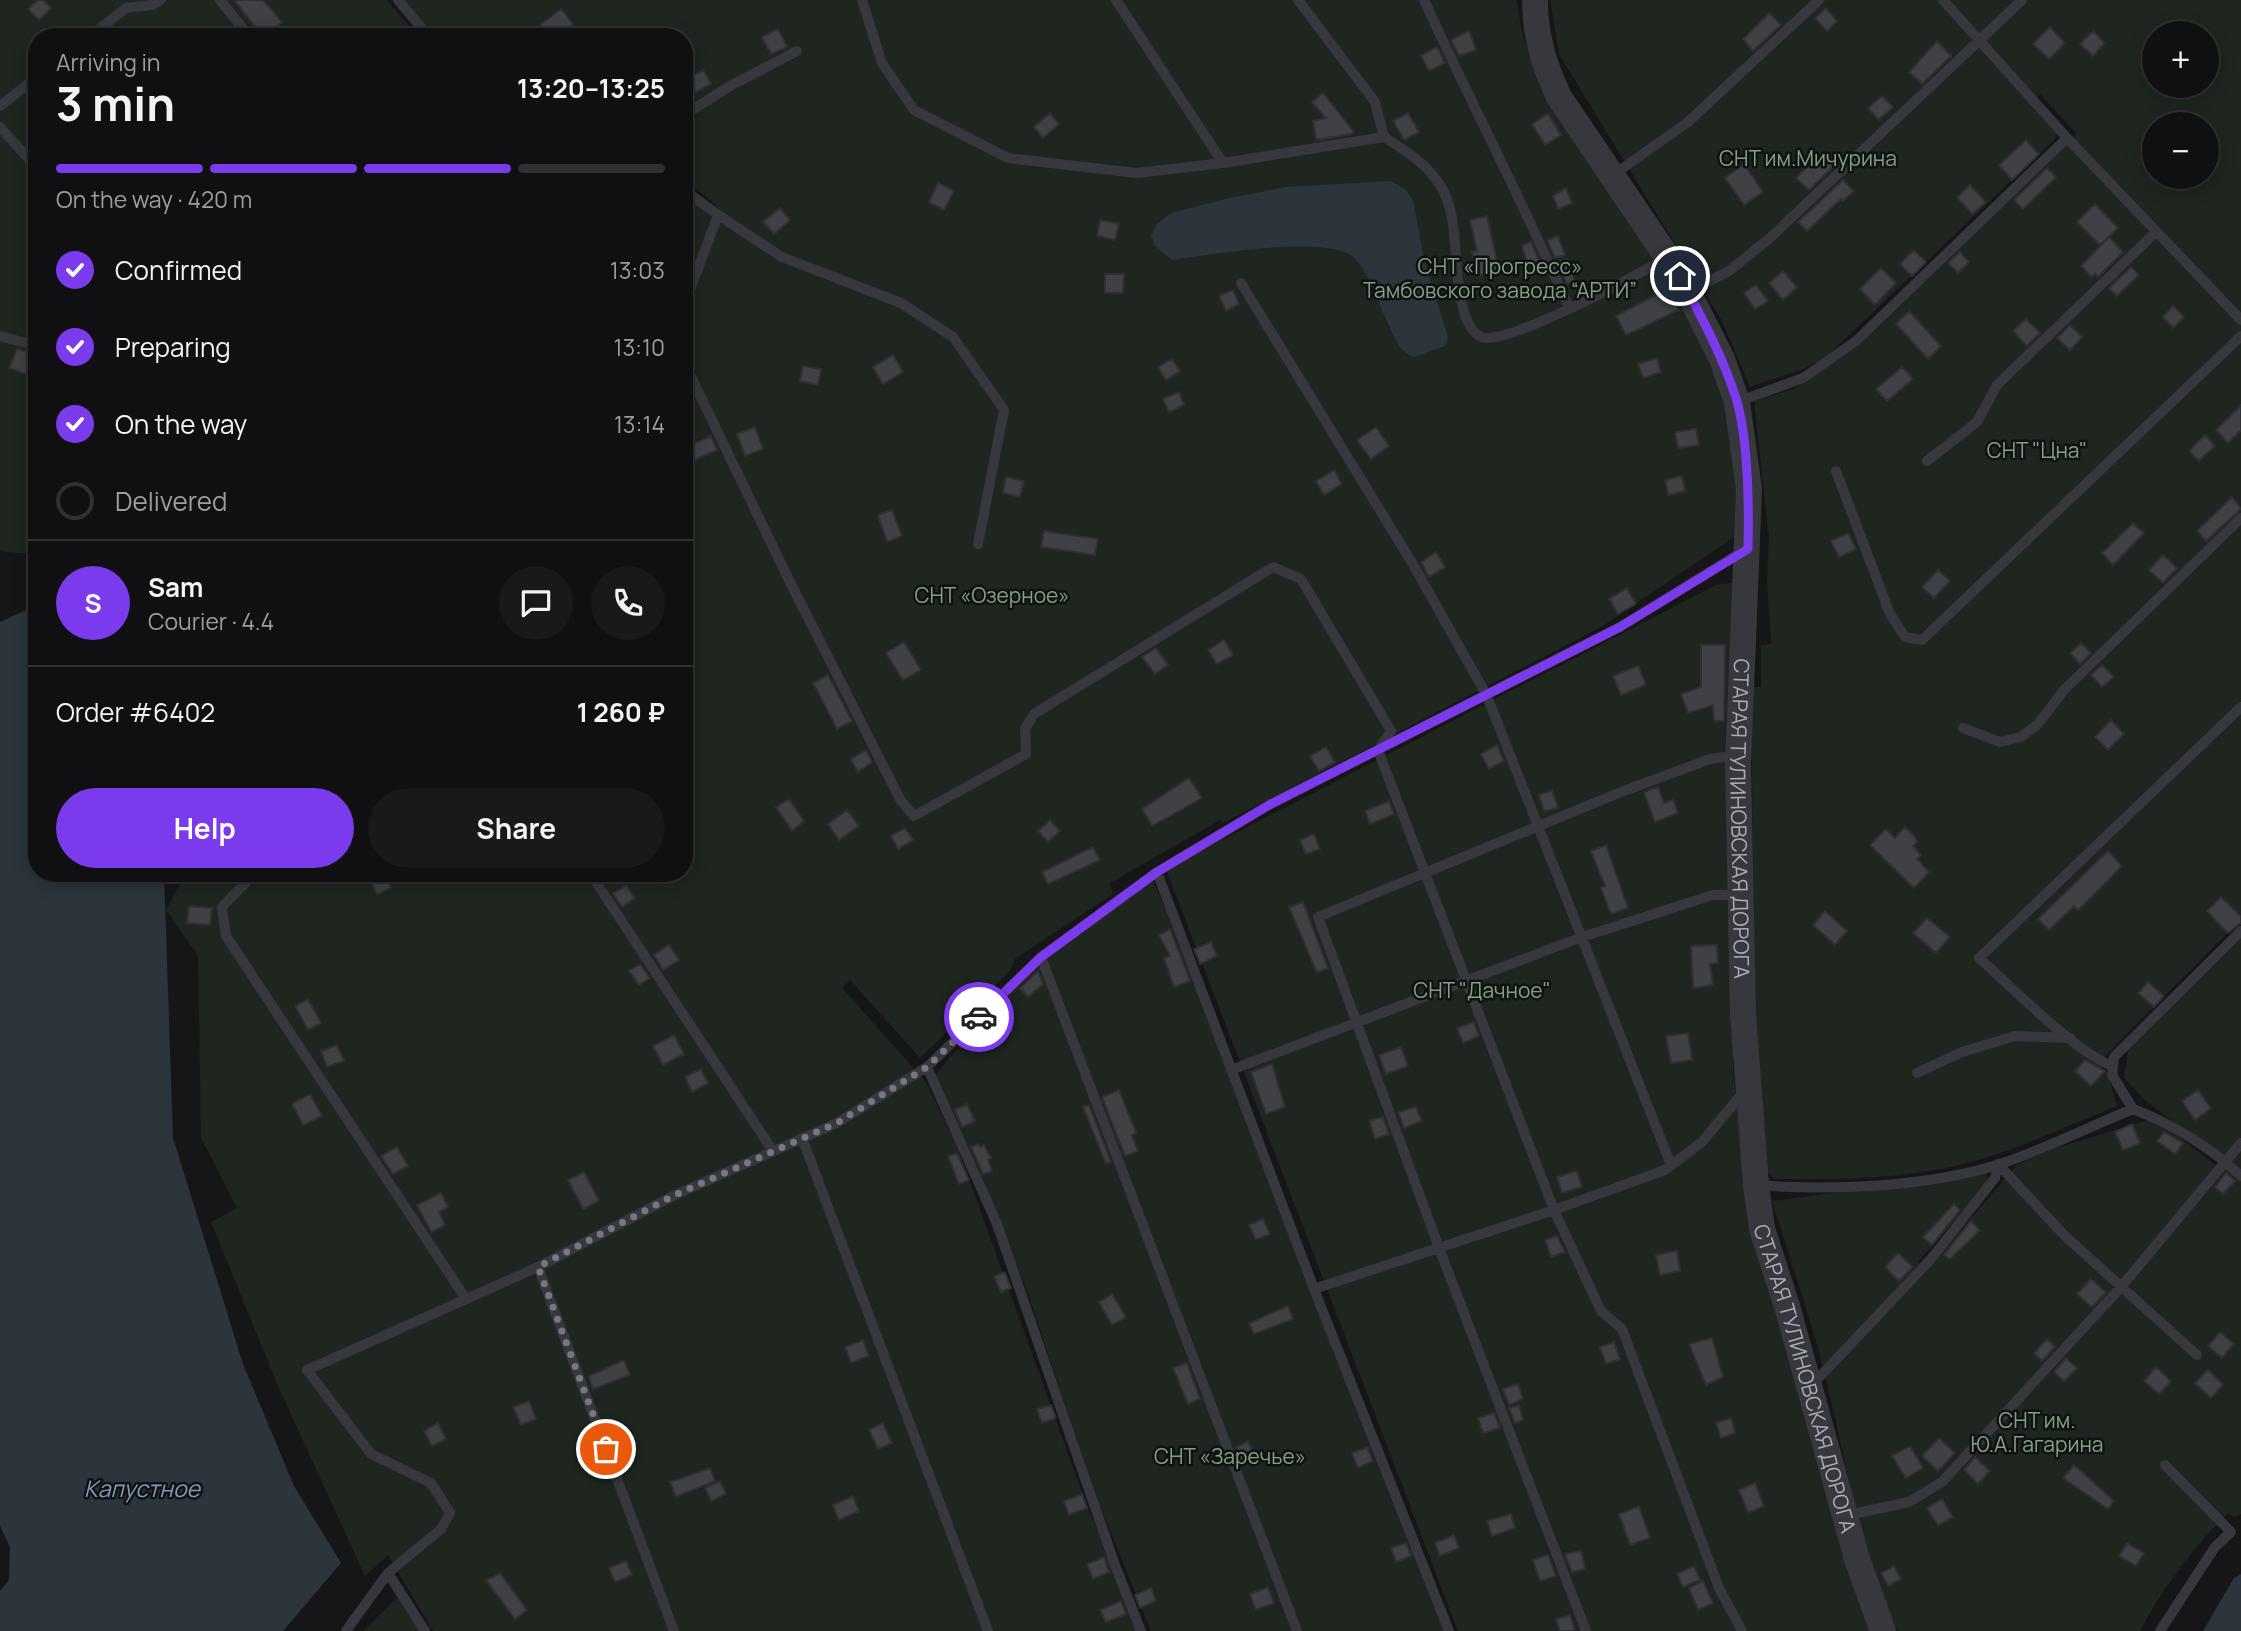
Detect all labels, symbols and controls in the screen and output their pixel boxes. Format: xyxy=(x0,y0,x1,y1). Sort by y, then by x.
map controls xyxy=(2142,21,2219,189)
button: + xyxy=(2142,21,2219,98)
text: Arriving in xyxy=(56,46,161,78)
text: 13:20–13:25 xyxy=(517,70,665,106)
text: 3 min xyxy=(56,72,175,135)
button: − xyxy=(2142,112,2219,189)
park label: СНТ им.Мичурина xyxy=(1719,144,1897,172)
text: On the way · 420 m xyxy=(56,183,252,215)
pin xyxy=(1650,246,1710,306)
icon: check xyxy=(56,251,94,289)
text: Confirmed xyxy=(115,252,242,288)
park label: СНТ «Прогресс» Тамбовского завода “АРТИ” xyxy=(1363,252,1637,304)
text: 13:03 xyxy=(610,254,665,286)
icon: home xyxy=(1661,257,1699,295)
icon: check xyxy=(56,328,94,366)
text: Preparing xyxy=(115,329,231,365)
text: 13:10 xyxy=(613,331,665,363)
icon: check xyxy=(56,405,94,443)
text: On the way xyxy=(115,406,247,442)
text: 13:14 xyxy=(614,408,665,440)
park label: СНТ "Цна" xyxy=(1987,436,2087,464)
text: Delivered xyxy=(115,483,227,519)
button: chat xyxy=(499,566,573,640)
button: phone xyxy=(591,566,665,640)
text: Sam xyxy=(148,569,203,605)
park label: СНТ «Озерное» xyxy=(914,581,1070,609)
text: S xyxy=(84,585,102,621)
text: Courier · 4.4 xyxy=(148,605,274,637)
street label: СТАРАЯ ТУЛИНОВСКАЯ ДОРОГА xyxy=(1724,658,1756,979)
text: Order #6402 xyxy=(56,694,215,730)
text: 1 260 ₽ xyxy=(577,694,665,730)
button: Help xyxy=(56,788,354,868)
button: Share xyxy=(368,788,665,868)
park label: СНТ "Дачное" xyxy=(1413,976,1551,1004)
courier xyxy=(944,982,1014,1052)
icon: car xyxy=(960,998,998,1036)
street label: СТАРАЯ ТУЛИНОВСКАЯ ДОРОГА xyxy=(1747,1220,1863,1536)
park label: СНТ им. Ю.А.Гагарина xyxy=(1971,1406,2103,1458)
pin xyxy=(576,1419,636,1479)
icon: bag xyxy=(587,1430,625,1468)
park label: СНТ «Заречье» xyxy=(1154,1442,1306,1470)
water label: Капустное xyxy=(84,1472,202,1504)

